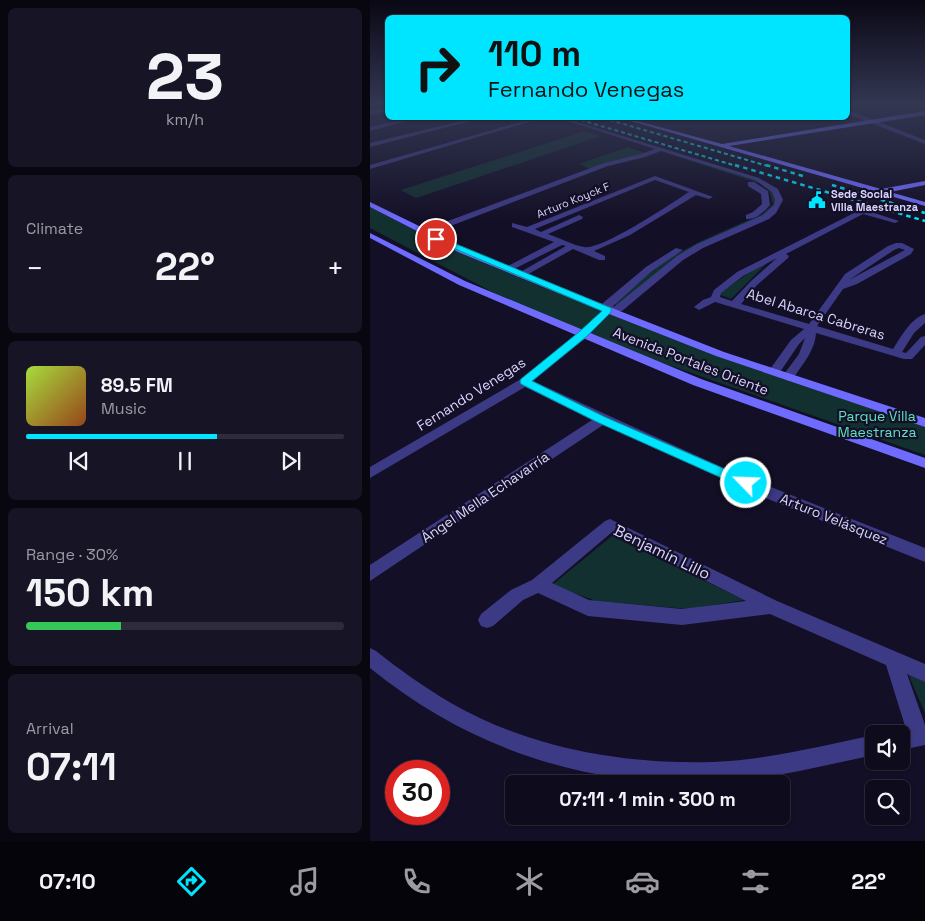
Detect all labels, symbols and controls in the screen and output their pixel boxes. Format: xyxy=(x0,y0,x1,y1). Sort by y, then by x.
text: 110 m xyxy=(488,32,581,76)
text: 23 xyxy=(146,35,224,118)
icon: right xyxy=(405,35,470,100)
text: Fernando Venegas xyxy=(488,75,684,103)
text: km/h xyxy=(166,109,204,130)
street label: Arturo Koyck F xyxy=(534,179,612,221)
place label: Sede Social Villa Maestranza xyxy=(831,187,919,214)
public building icon: Sede Social Villa Maestranza xyxy=(807,190,827,210)
text: Climate xyxy=(26,218,83,239)
pin xyxy=(415,218,457,260)
icon: arrive xyxy=(422,225,450,253)
text: 22° xyxy=(155,243,215,291)
text: − xyxy=(26,250,43,286)
text: + xyxy=(327,250,344,286)
street label: Abel Abarca Cabreras xyxy=(745,284,887,344)
street label: Avenida Portales Oriente xyxy=(611,323,771,399)
street label: Fernando Venegas xyxy=(413,353,529,435)
text: 89.5 FM xyxy=(101,373,173,398)
text: Music xyxy=(101,398,147,419)
park label: Parque Villa Maestranza xyxy=(838,407,916,441)
icon: previous xyxy=(65,447,93,475)
icon: pause xyxy=(171,447,199,475)
icon: next xyxy=(277,447,305,475)
street label: Ángel Mella Echavarría xyxy=(418,447,552,547)
position arrow xyxy=(719,456,771,508)
street label: Arturo Velásquez xyxy=(778,489,890,549)
street label: Benjamín Lillo xyxy=(610,520,714,584)
text: Range · 30% xyxy=(26,544,118,565)
text: 150 km xyxy=(26,569,154,617)
text: Arrival xyxy=(26,718,74,739)
map controls xyxy=(865,725,910,825)
button: sound xyxy=(865,725,910,770)
text: 07:11 xyxy=(26,743,117,791)
speed limit sign: 30 xyxy=(385,760,450,825)
button: search xyxy=(865,780,910,825)
text: 07:11 · 1 min · 300 m xyxy=(559,787,736,812)
icon: directions xyxy=(174,864,209,899)
icon: music xyxy=(287,864,322,899)
icon: phone xyxy=(399,864,434,899)
icon: climate xyxy=(512,864,547,899)
icon: car xyxy=(625,864,660,899)
icon: filters xyxy=(738,864,773,899)
text: 07:10 xyxy=(39,867,96,895)
text: 22° xyxy=(851,867,886,895)

